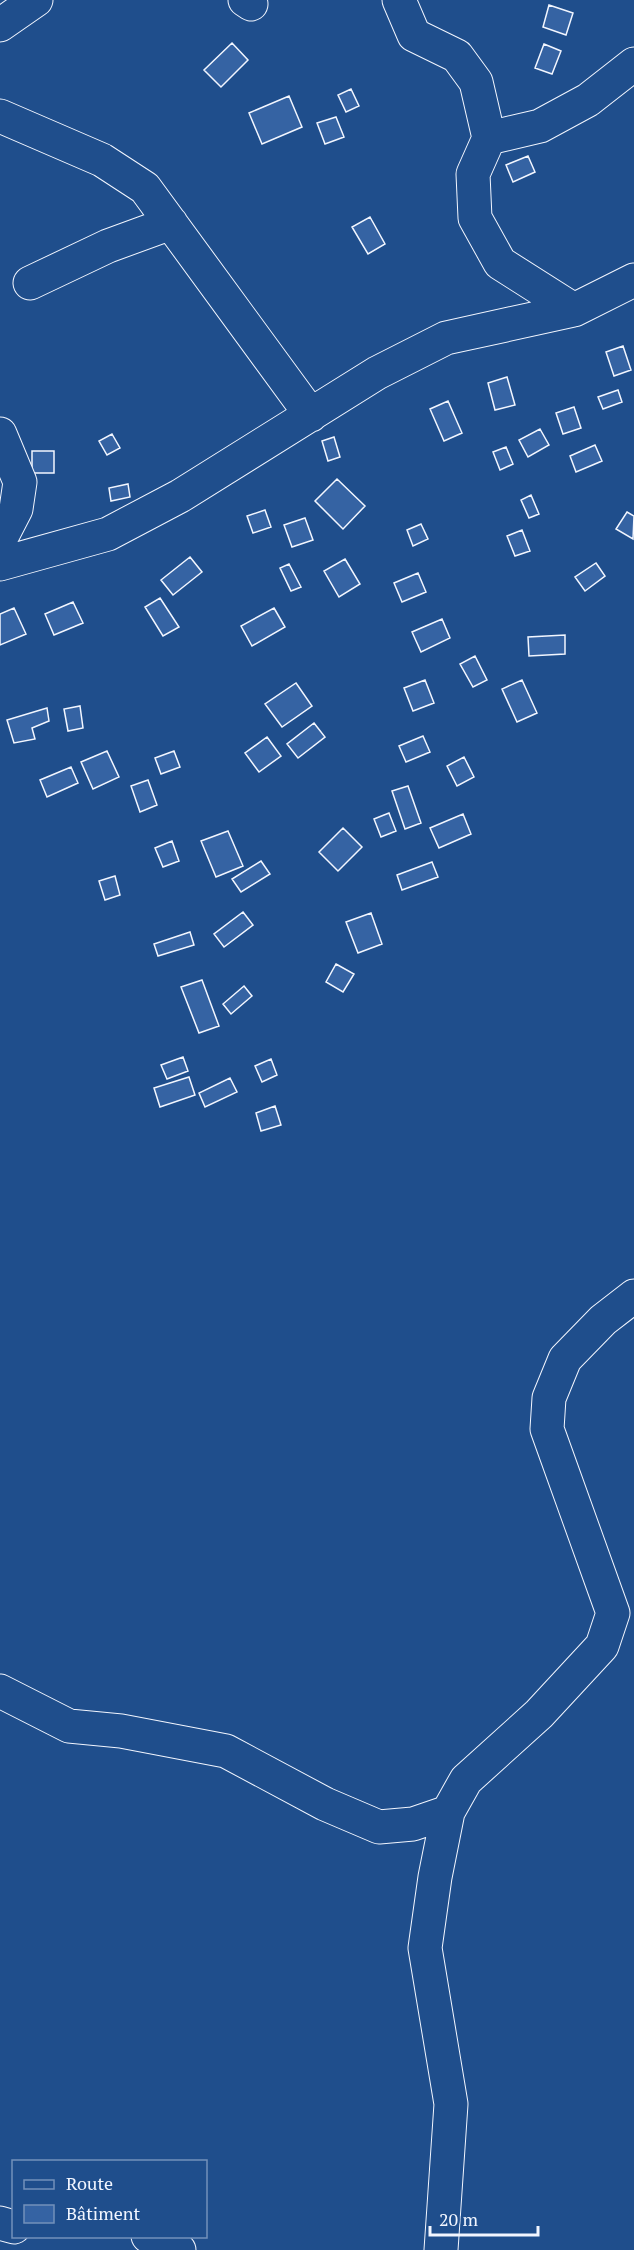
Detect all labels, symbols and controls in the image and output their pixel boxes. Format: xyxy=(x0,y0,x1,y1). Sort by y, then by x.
legend xyxy=(12,2160,207,2238)
text: Route xyxy=(66,2171,113,2195)
scale bar xyxy=(430,2199,538,2237)
text: Bâtiment xyxy=(66,2201,141,2225)
text: 20 m xyxy=(439,2207,479,2231)

